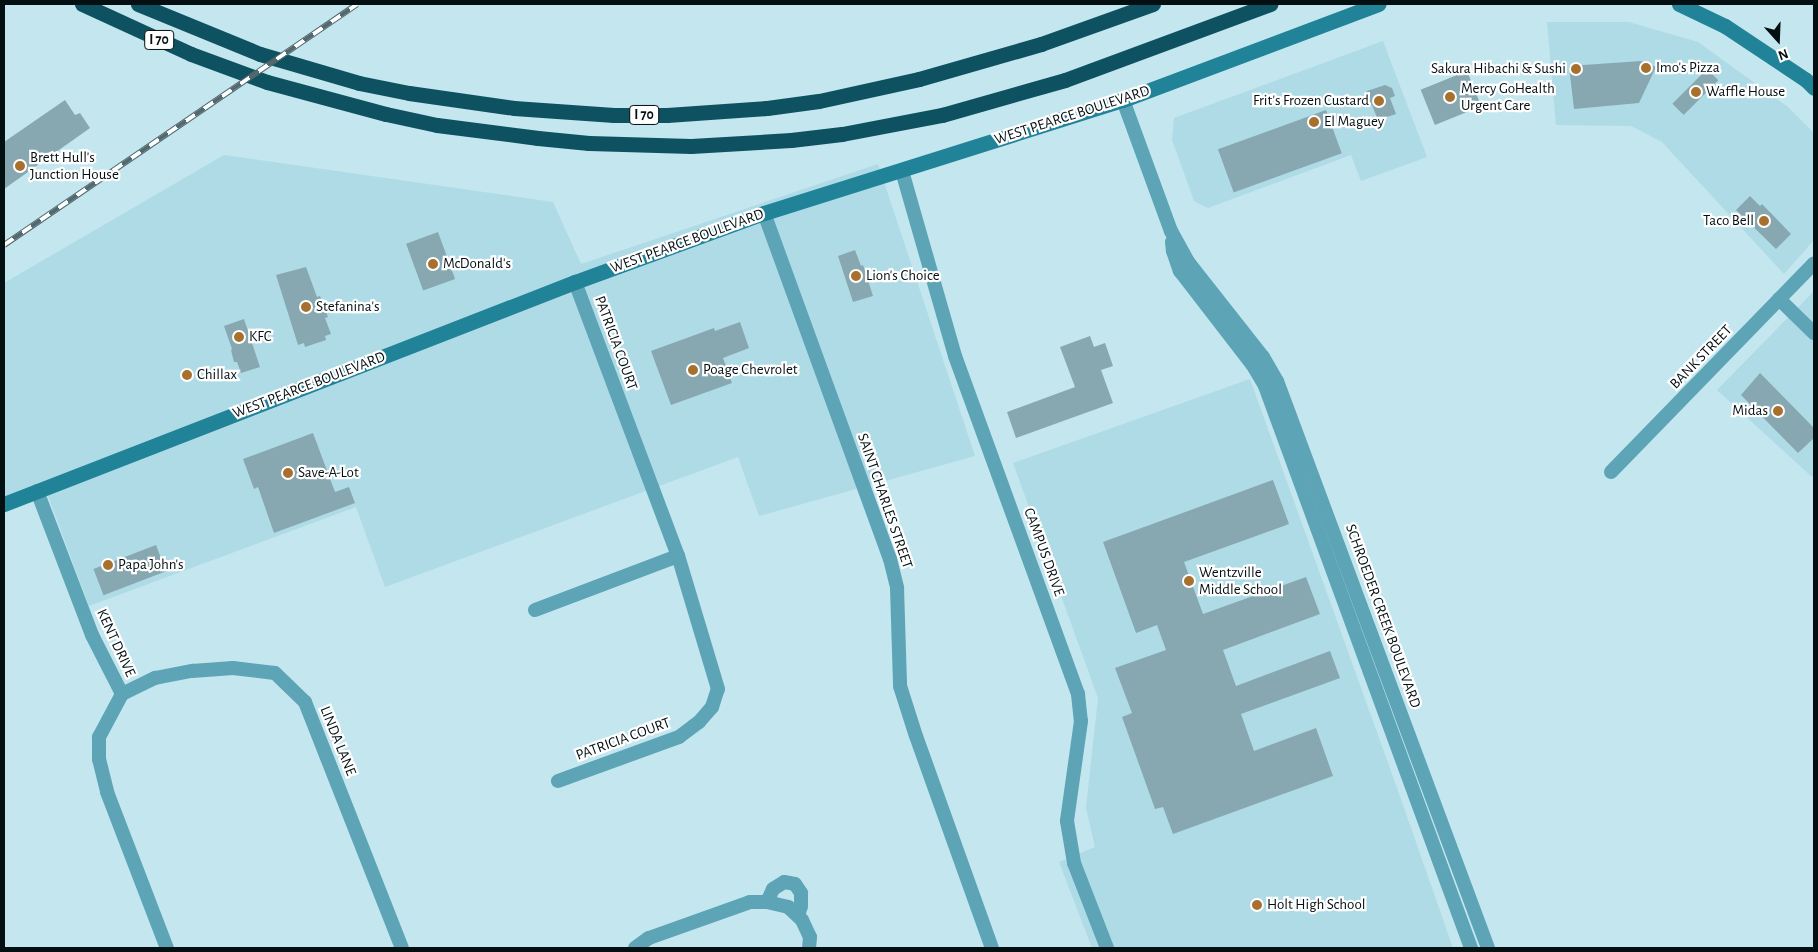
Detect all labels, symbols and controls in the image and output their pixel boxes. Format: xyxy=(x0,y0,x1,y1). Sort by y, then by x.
north arrow xyxy=(1753,15,1803,65)
road number: I 70 xyxy=(144,28,174,52)
text: N xyxy=(1776,46,1790,62)
place label: Imo's Pizza xyxy=(1656,59,1720,77)
place label: Sakura Hibachi & Sushi xyxy=(1431,60,1566,78)
marker: Imo's Pizza xyxy=(1640,62,1652,74)
marker: Sakura Hibachi & Sushi xyxy=(1570,63,1582,75)
place label: Mercy GoHealth Urgent Care xyxy=(1461,79,1555,114)
street label: WEST PEARCE BOULEVARD xyxy=(992,81,1152,149)
place label: Waffle House xyxy=(1706,83,1785,101)
marker: Waffle House xyxy=(1690,86,1702,98)
marker: Mercy GoHealth Urgent Care xyxy=(1443,90,1457,104)
place label: Frit's Frozen Custard xyxy=(1253,92,1369,110)
marker: Frit's Frozen Custard xyxy=(1373,95,1385,107)
road number: I 70 xyxy=(629,104,659,126)
place label: El Maguey xyxy=(1324,113,1384,131)
marker: El Maguey xyxy=(1308,116,1320,128)
place label: Brett Hull's Junction House xyxy=(30,148,119,183)
marker: Brett Hull's Junction House xyxy=(14,160,26,172)
street label: WEST PEARCE BOULEVARD xyxy=(608,205,766,277)
place label: Taco Bell xyxy=(1703,212,1754,230)
marker: Taco Bell xyxy=(1758,215,1770,227)
place label: McDonald's xyxy=(443,255,511,273)
marker: McDonald's xyxy=(427,258,439,270)
place label: Lion's Choice xyxy=(866,267,940,285)
marker: Lion's Choice xyxy=(850,270,862,282)
street label: PATRICIA COURT xyxy=(591,293,641,393)
place label: Stefanina's xyxy=(316,298,379,316)
marker: Stefanina's xyxy=(300,301,312,313)
street label: BANK STREET xyxy=(1666,321,1736,393)
place label: KFC xyxy=(249,328,271,346)
marker: KFC xyxy=(233,331,245,343)
street label: WEST PEARCE BOULEVARD xyxy=(230,348,388,422)
place label: Poage Chevrolet xyxy=(703,361,798,379)
marker: Poage Chevrolet xyxy=(687,364,699,376)
place label: Chillax xyxy=(197,366,237,384)
marker: Chillax xyxy=(181,369,193,381)
place label: Midas xyxy=(1732,402,1768,420)
marker: Midas xyxy=(1772,405,1784,417)
street label: SAINT CHARLES STREET xyxy=(853,431,917,571)
place label: Save-A-Lot xyxy=(298,464,359,482)
marker: Save-A-Lot xyxy=(282,467,294,479)
street label: CAMPUS DRIVE xyxy=(1020,505,1068,599)
street label: SCHROEDER CREEK BOULEVARD xyxy=(1341,522,1425,710)
place label: Papa John's xyxy=(118,556,184,574)
marker: Papa John's xyxy=(102,559,114,571)
place label: Wentzville Middle School xyxy=(1199,563,1282,598)
marker: Wentzville Middle School xyxy=(1183,575,1195,587)
street label: KENT DRIVE xyxy=(92,606,140,680)
street label: LINDA LANE xyxy=(316,704,360,778)
street label: PATRICIA COURT xyxy=(573,714,673,764)
place label: Holt High School xyxy=(1267,896,1366,914)
marker: Holt High School xyxy=(1251,899,1263,911)

